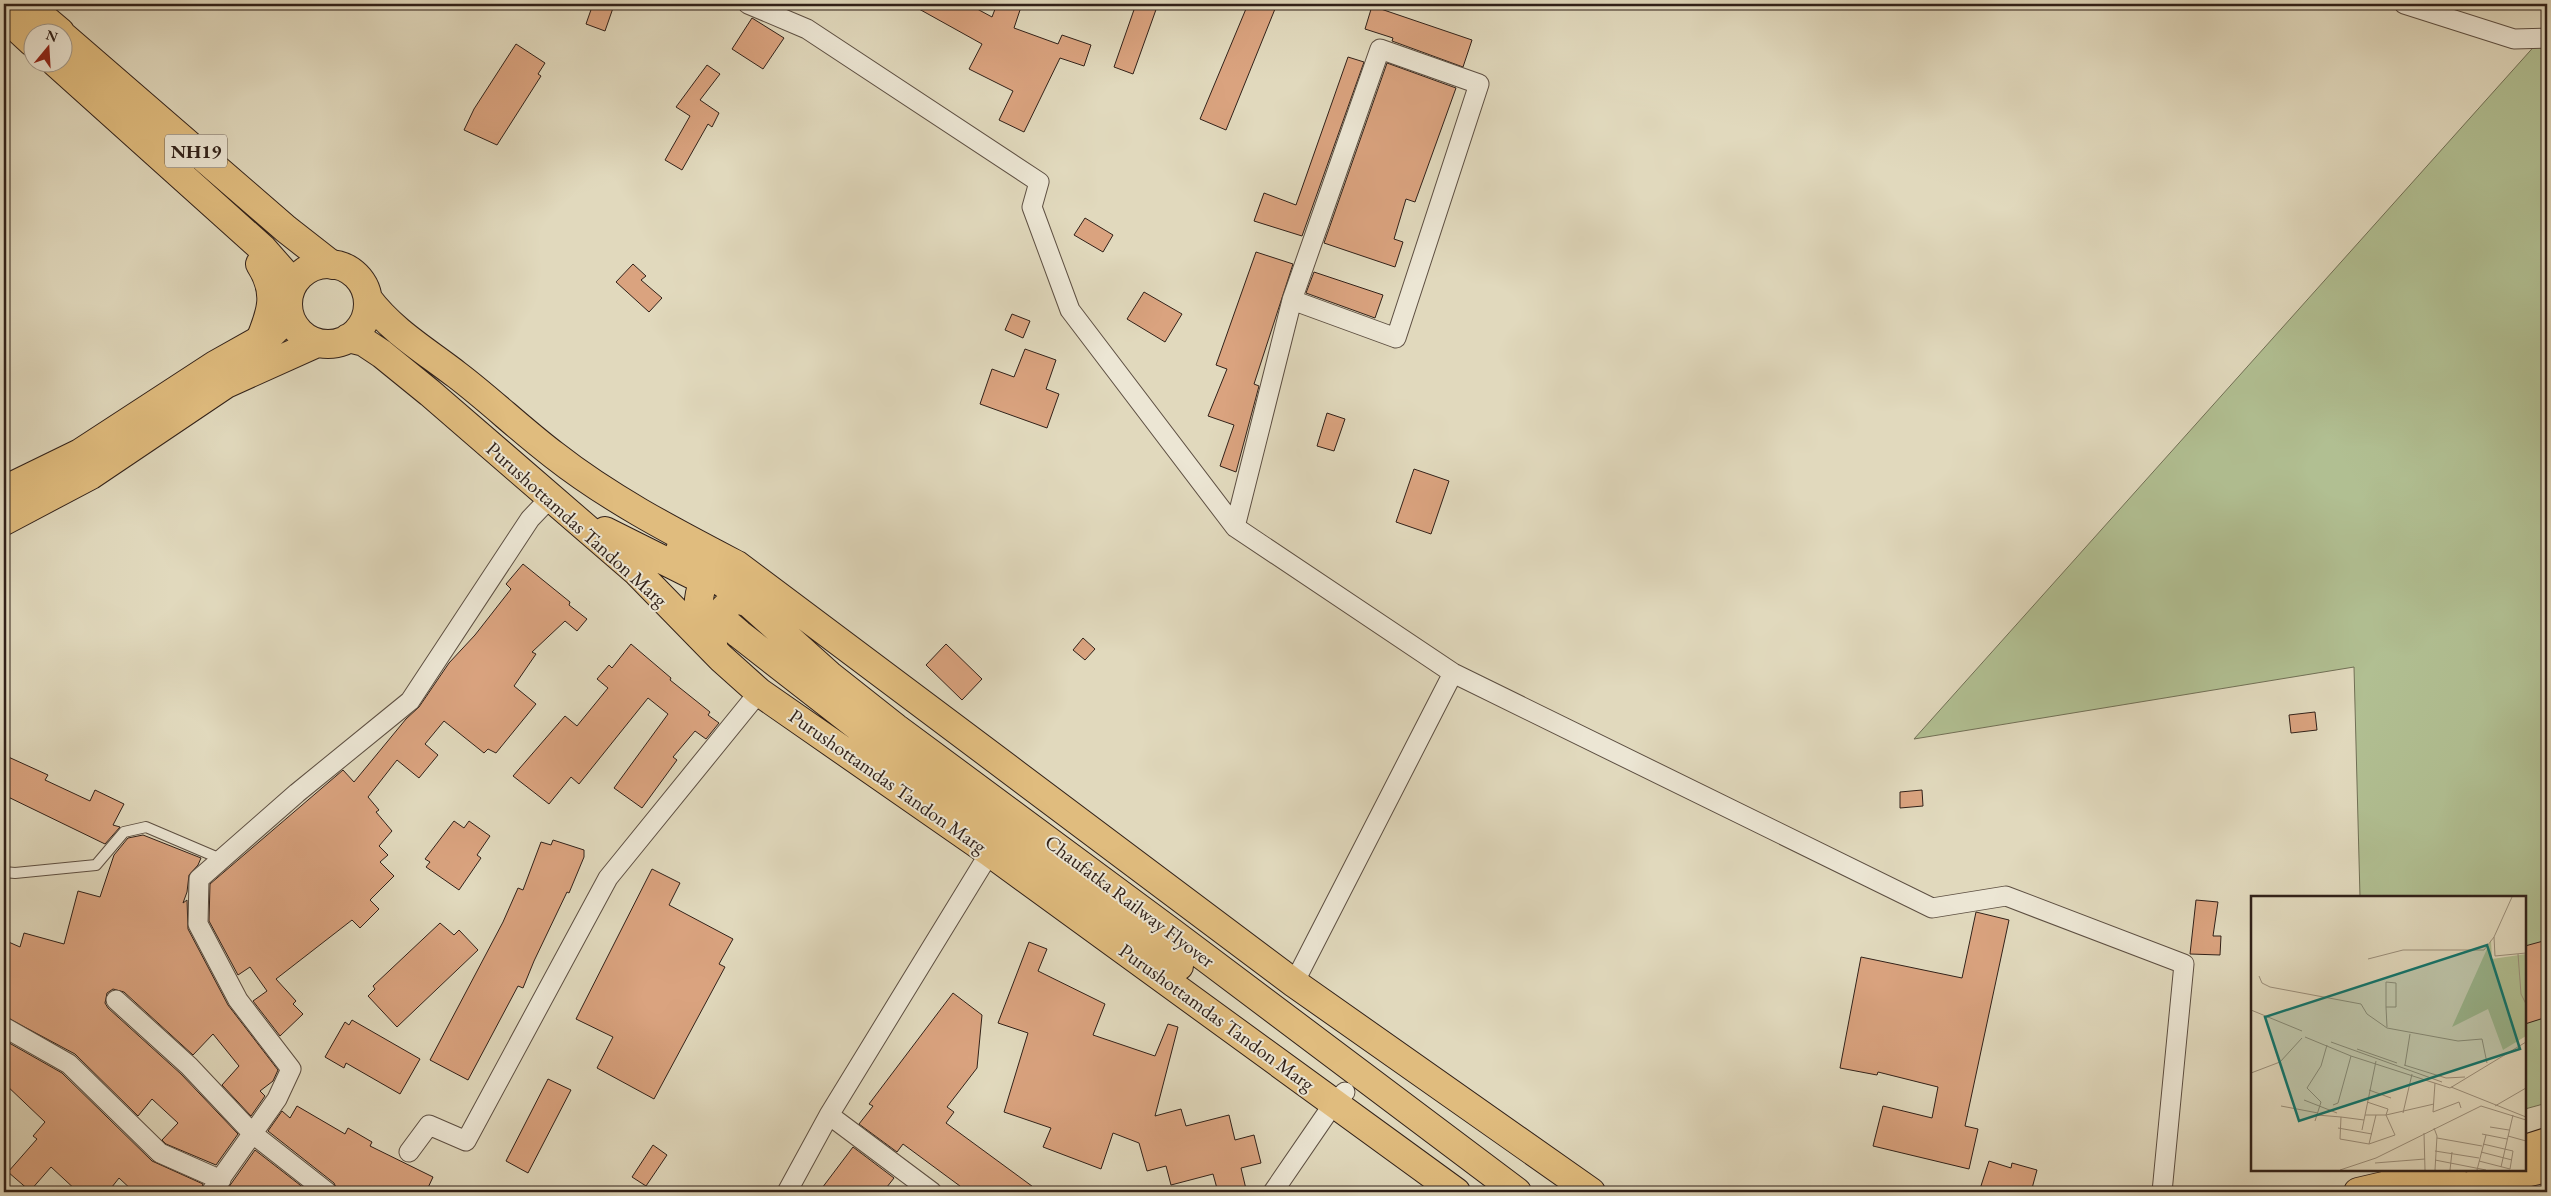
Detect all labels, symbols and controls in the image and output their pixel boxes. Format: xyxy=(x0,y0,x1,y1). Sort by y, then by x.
north arrow xyxy=(22,22,72,72)
text: N xyxy=(44,25,61,46)
road number: NH19 xyxy=(165,134,227,168)
street label: Purushottamdas Tandon Marg xyxy=(481,436,673,613)
street label: Purushottamdas Tandon Marg xyxy=(784,703,992,859)
street label: Chaufatka Railway Flyover xyxy=(1040,829,1220,974)
inset map xyxy=(2251,896,2526,1171)
street label: Purushottamdas Tandon Marg xyxy=(1114,937,1320,1097)

